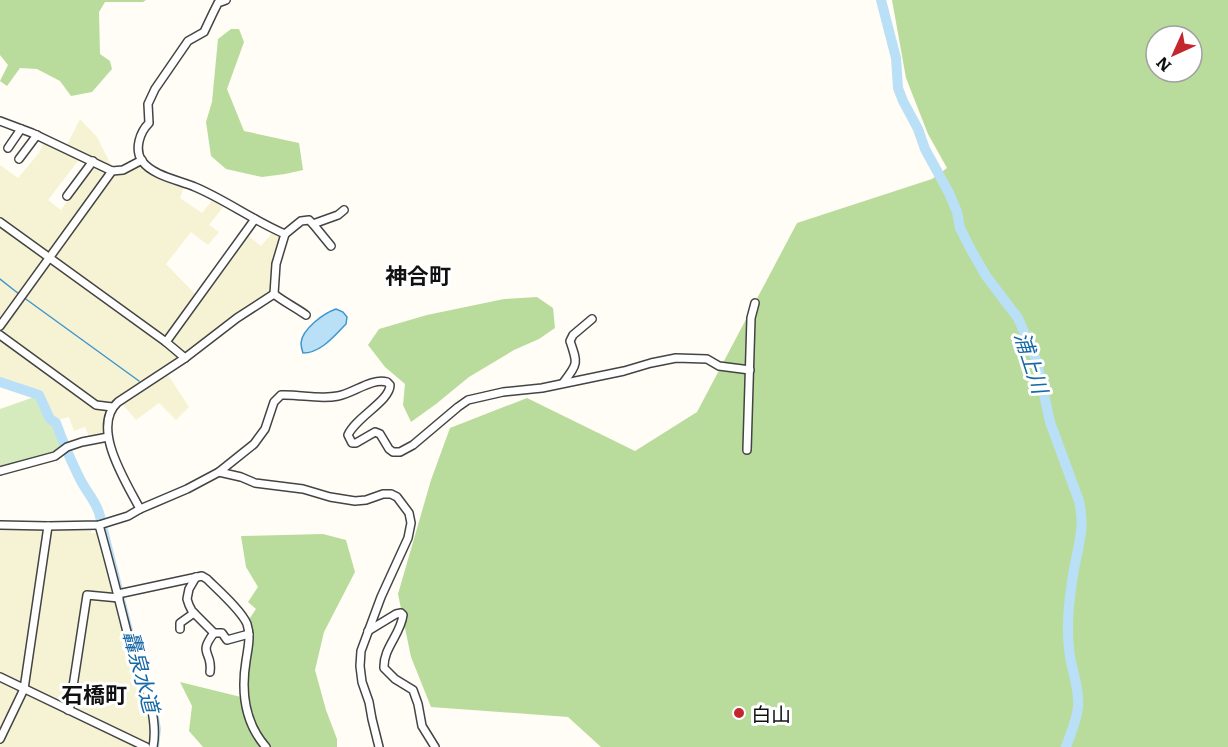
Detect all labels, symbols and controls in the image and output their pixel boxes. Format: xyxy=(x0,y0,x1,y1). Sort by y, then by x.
north arrow xyxy=(1144,24,1204,84)
text: N xyxy=(1149,52,1176,79)
district label: 神合町 xyxy=(385,258,451,291)
water label: 浦上川 xyxy=(1009,327,1058,399)
water label: 轟泉水道 xyxy=(117,626,170,718)
district label: 石橋町 xyxy=(61,677,127,710)
place label: 白山 xyxy=(751,698,791,728)
marker: 白山 xyxy=(732,706,746,720)

